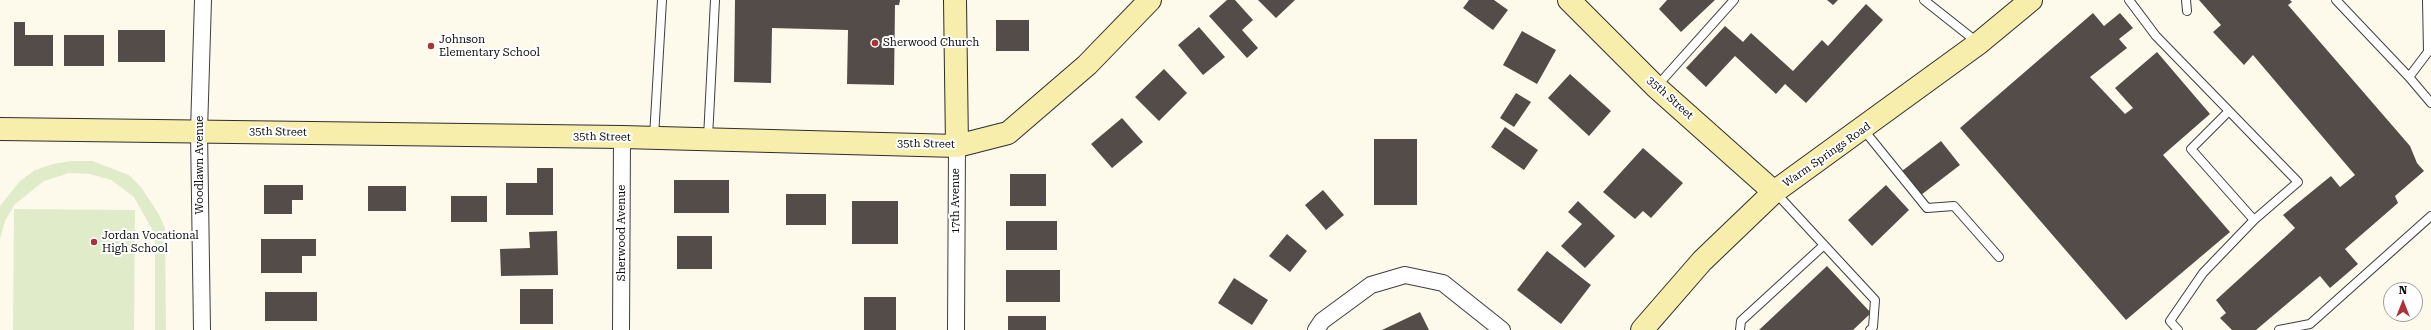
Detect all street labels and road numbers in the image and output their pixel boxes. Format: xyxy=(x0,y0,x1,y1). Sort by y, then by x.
street label: 35th Street xyxy=(1644,74,1696,122)
street label: Woodlawn Avenue xyxy=(193,116,207,214)
street label: Warm Springs Road xyxy=(1780,120,1874,190)
street label: 35th Street xyxy=(249,125,307,139)
street label: 35th Street xyxy=(573,130,631,144)
street label: 35th Street xyxy=(897,137,955,151)
street label: 17th Avenue xyxy=(949,168,963,234)
street label: Sherwood Avenue xyxy=(615,185,629,281)

